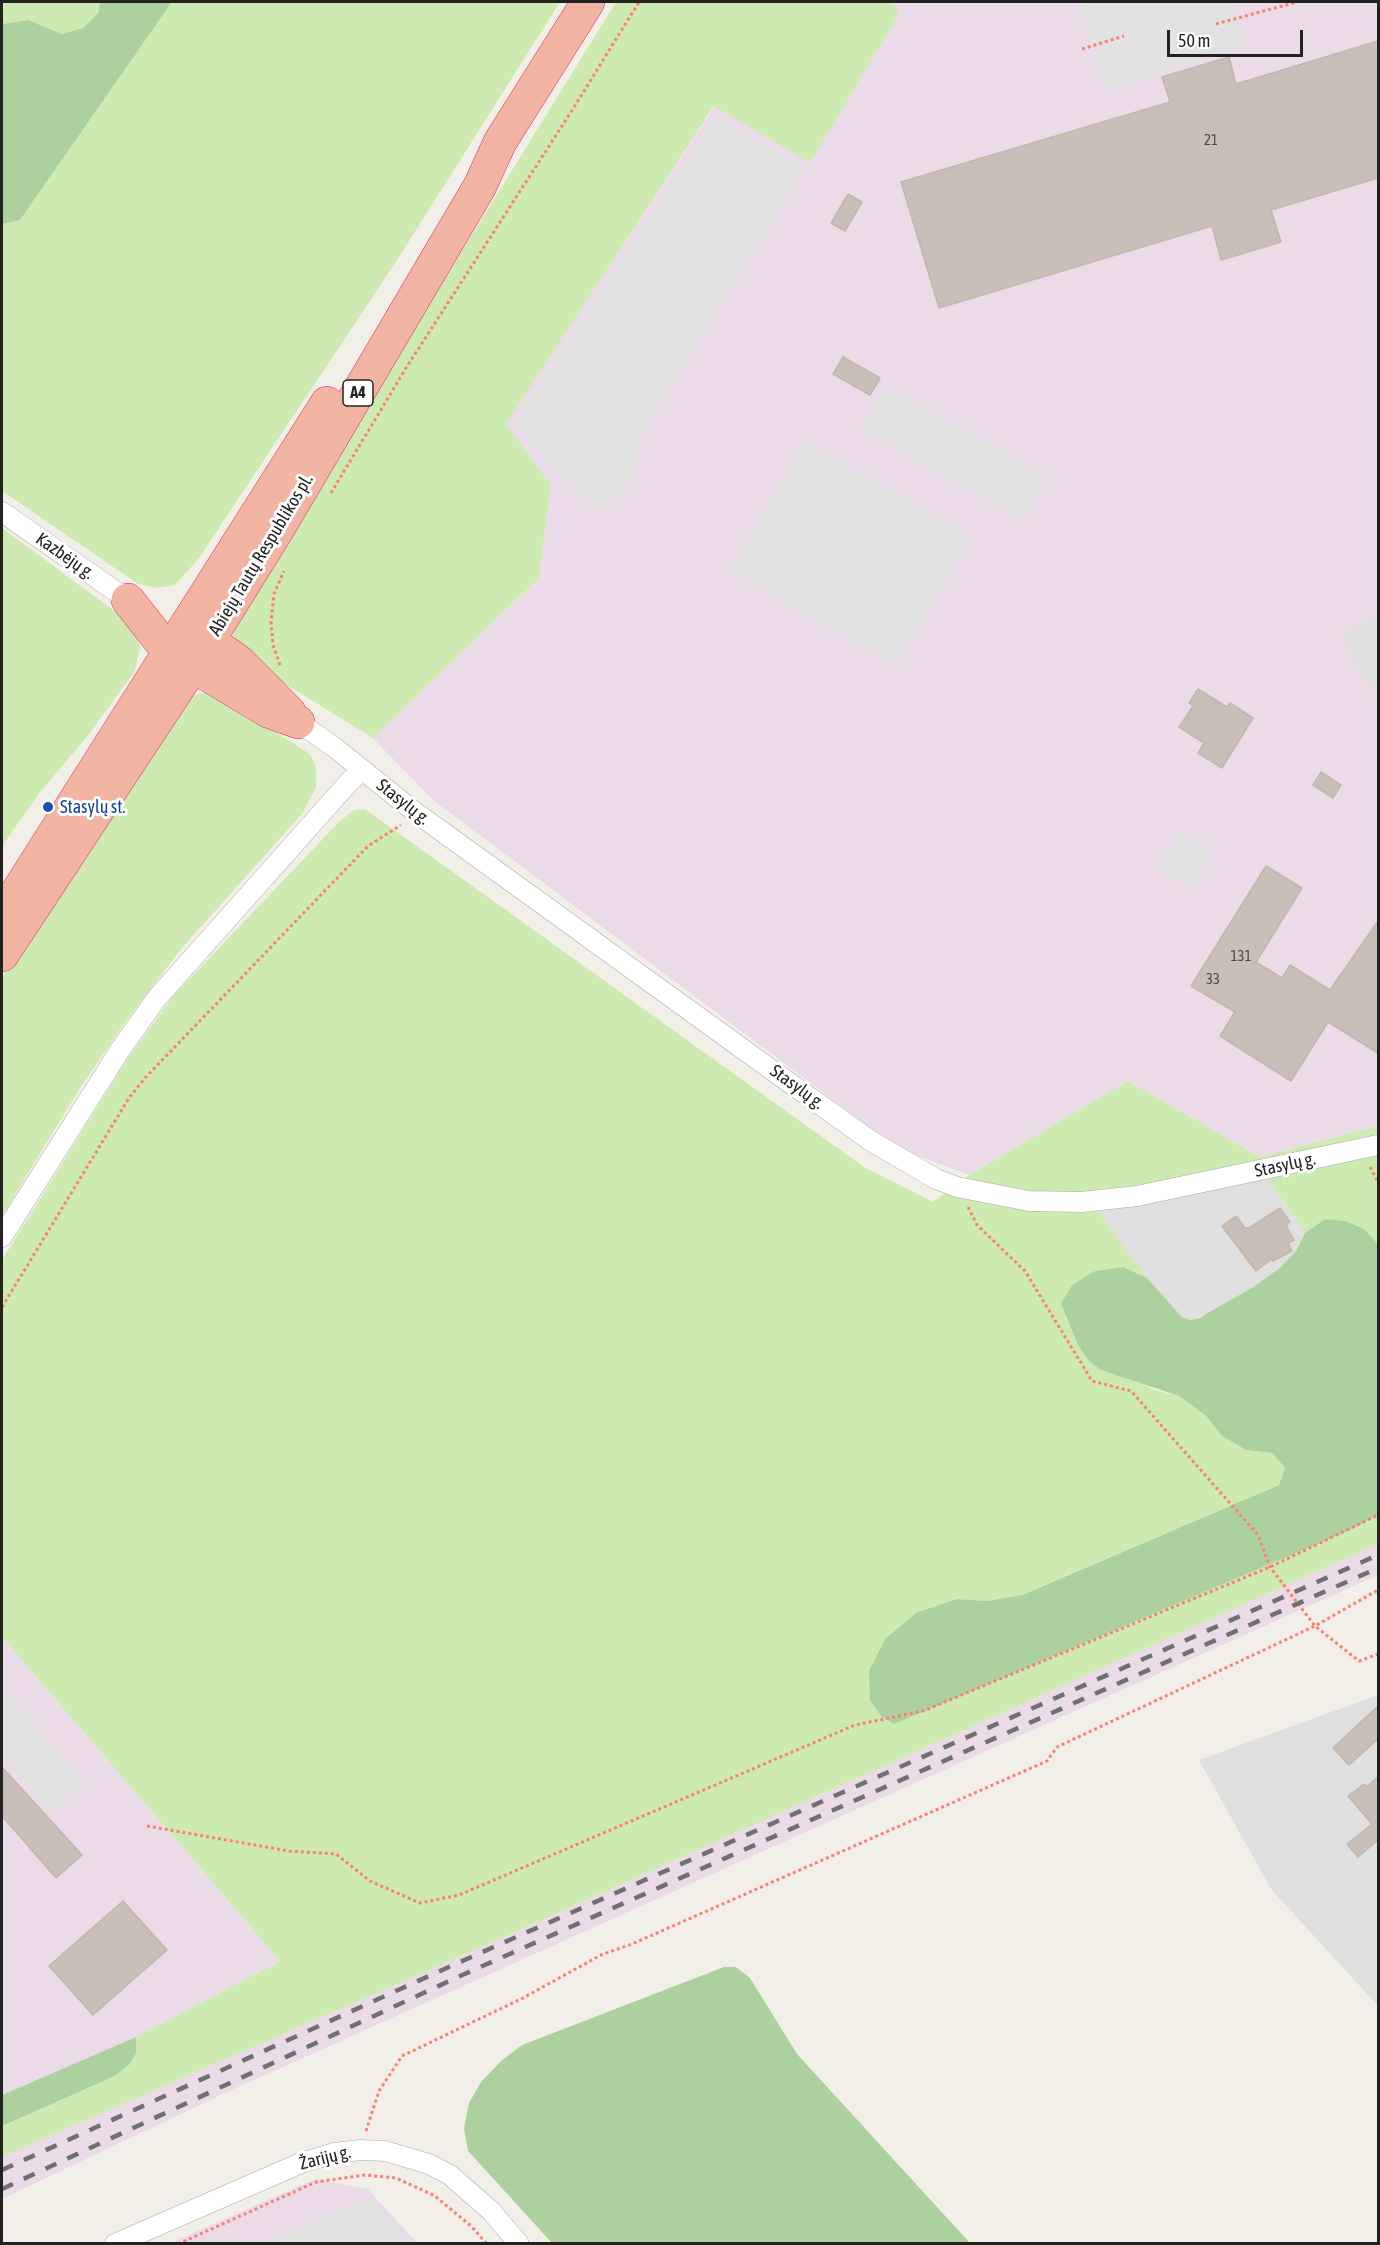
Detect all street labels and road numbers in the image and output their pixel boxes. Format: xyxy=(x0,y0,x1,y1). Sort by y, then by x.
road number: A4 xyxy=(343,380,373,406)
street label: Abiejų Tautų Respublikos pl. xyxy=(204,470,318,640)
street label: Kazbėjų g. xyxy=(32,528,98,584)
street label: Stasylų g. xyxy=(372,774,434,830)
street label: Stasylų g. xyxy=(766,1060,828,1114)
street label: Stasylų g. xyxy=(1253,1148,1317,1182)
street label: Žarijų g. xyxy=(297,2141,353,2175)

